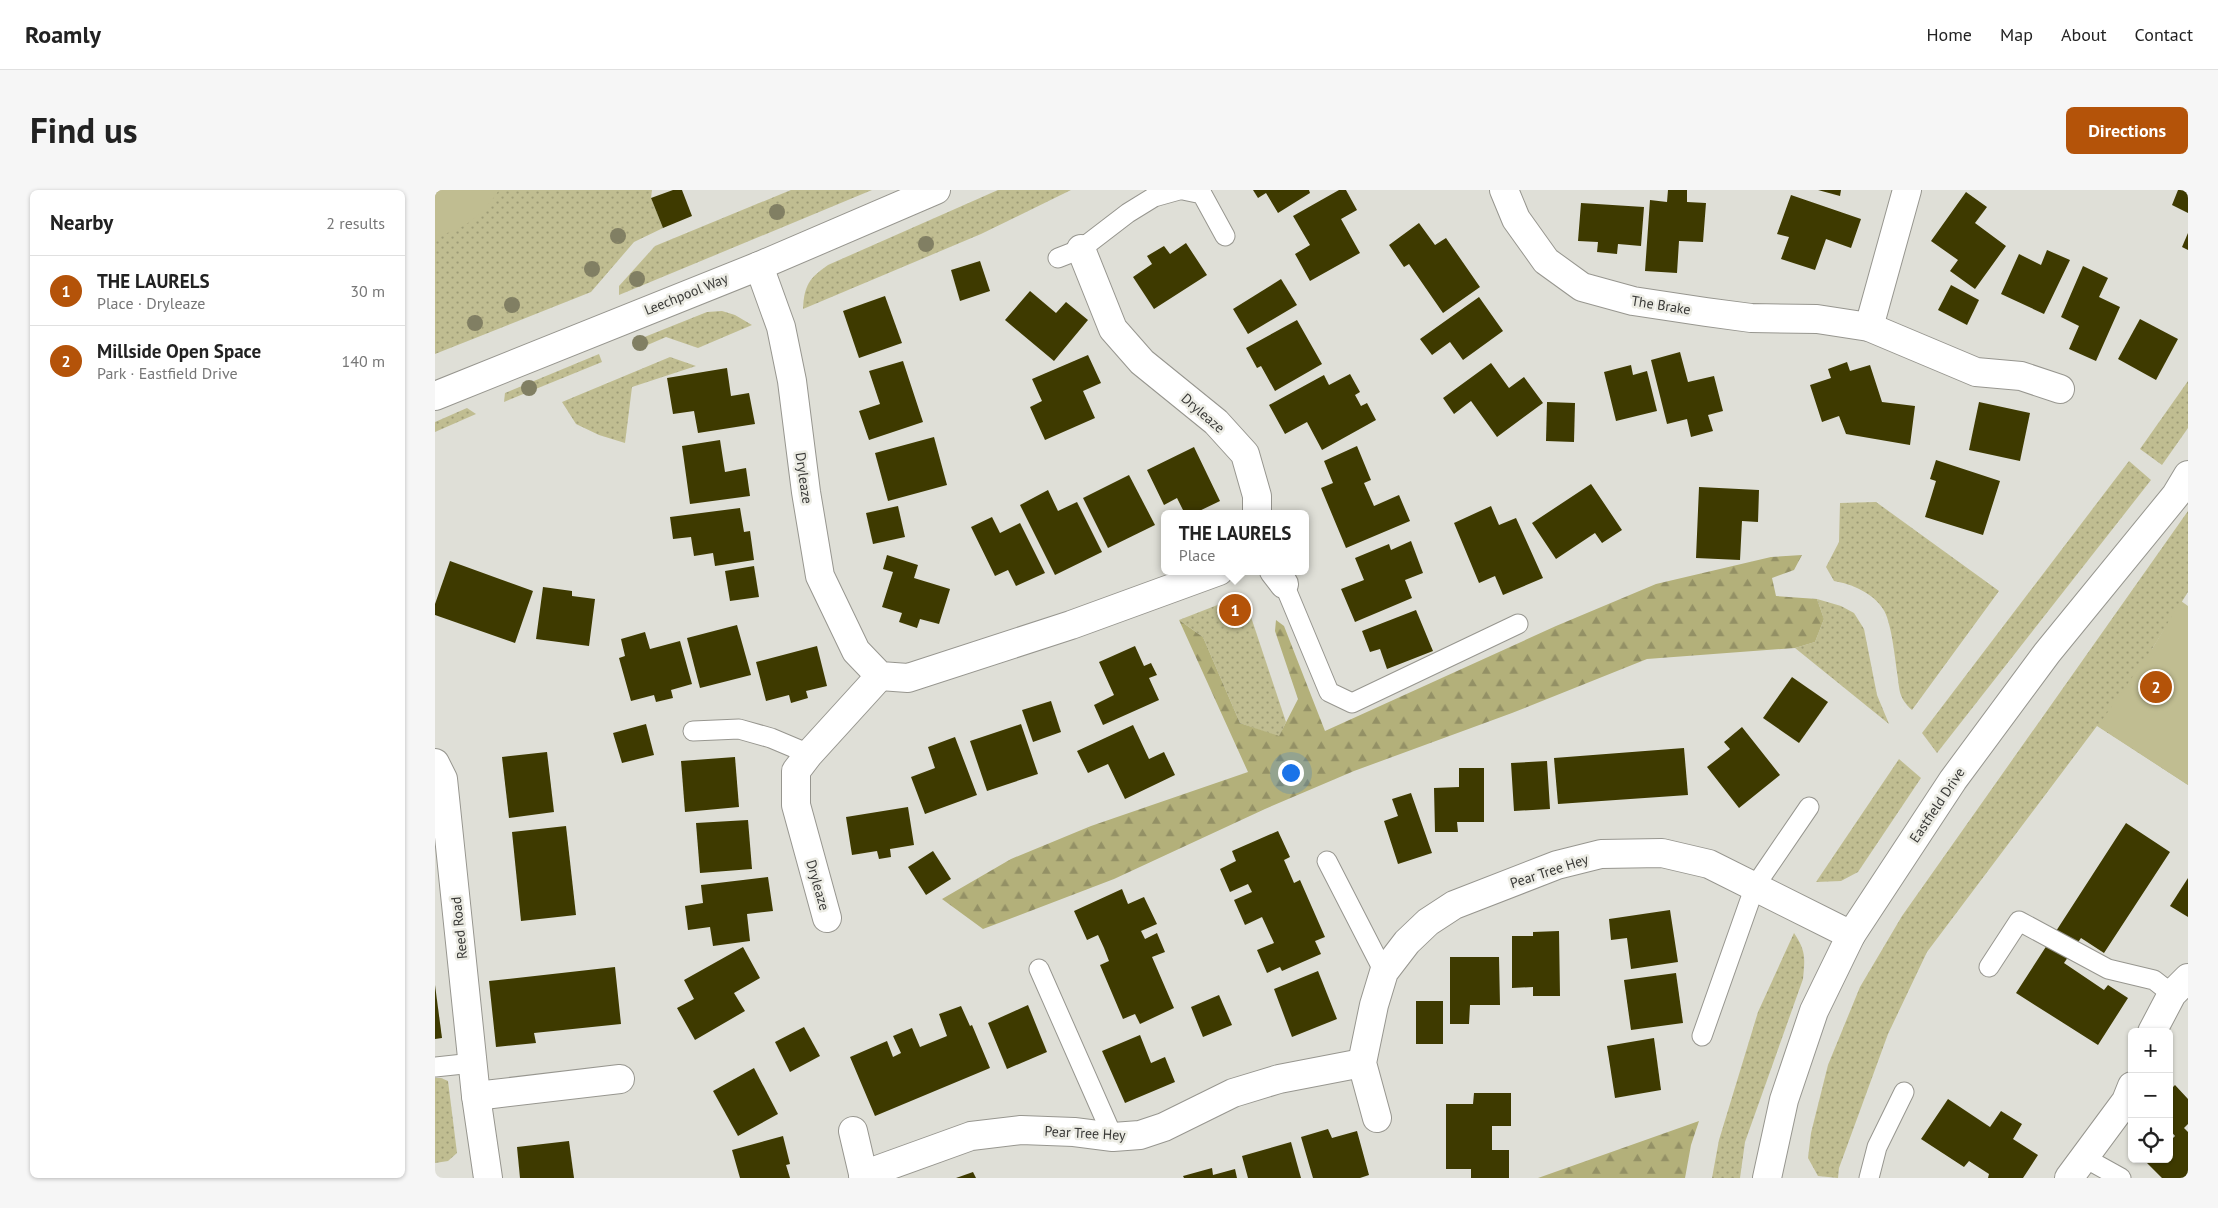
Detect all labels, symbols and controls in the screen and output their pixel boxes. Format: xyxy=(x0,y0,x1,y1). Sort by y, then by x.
text: Roamly xyxy=(25,19,101,50)
text: Home xyxy=(1926,23,1972,46)
text: Map xyxy=(2000,23,2033,46)
text: About xyxy=(2061,23,2107,46)
text: Contact xyxy=(2135,23,2193,46)
text: Find us xyxy=(30,107,138,153)
button: Directions xyxy=(2066,107,2188,154)
text: Nearby xyxy=(50,209,113,236)
text: 2 results xyxy=(326,213,385,233)
text: THE LAURELS xyxy=(97,269,209,293)
street label: Leechpool Way xyxy=(641,269,731,319)
text: 1 xyxy=(61,281,71,301)
text: 30 m xyxy=(350,281,385,301)
street label: The Brake xyxy=(1630,291,1692,319)
text: Place · Dryleaze xyxy=(97,293,205,313)
text: Millside Open Space xyxy=(97,339,261,363)
text: 2 xyxy=(61,351,71,371)
text: 140 m xyxy=(342,351,385,371)
text: Park · Eastfield Drive xyxy=(97,363,238,383)
street label: Dryleaze xyxy=(1178,389,1228,437)
street label: Dryleaze xyxy=(791,451,817,505)
popup xyxy=(1161,510,1309,575)
text: THE LAURELS xyxy=(1179,521,1291,545)
text: Place xyxy=(1179,545,1215,565)
pin: 1 xyxy=(1219,591,1251,629)
pin: 2 xyxy=(2140,668,2172,706)
your location xyxy=(1278,760,1304,786)
street label: Eastfield Drive xyxy=(1905,764,1969,846)
street label: Pear Tree Hey xyxy=(1508,850,1591,892)
street label: Dryleaze xyxy=(802,858,834,912)
street label: Reed Road xyxy=(447,896,471,960)
map controls xyxy=(2128,1028,2173,1163)
button: + xyxy=(2128,1028,2173,1073)
button: − xyxy=(2128,1073,2173,1118)
button: locate xyxy=(2128,1118,2173,1163)
street label: Pear Tree Hey xyxy=(1044,1122,1126,1144)

